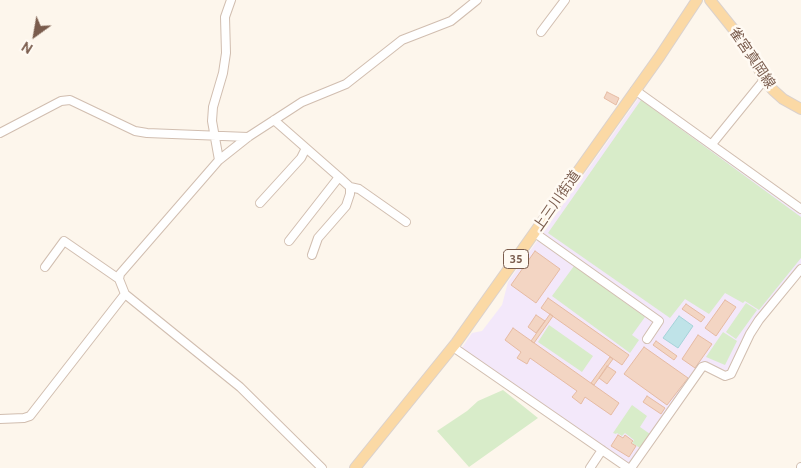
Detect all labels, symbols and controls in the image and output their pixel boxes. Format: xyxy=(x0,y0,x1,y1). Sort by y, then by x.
north arrow xyxy=(10,10,60,60)
street label: 雀宮真岡線 xyxy=(725,24,779,92)
text: N xyxy=(18,37,36,58)
street label: 上三川街道 xyxy=(530,168,584,234)
road number: 35 xyxy=(504,250,528,268)

